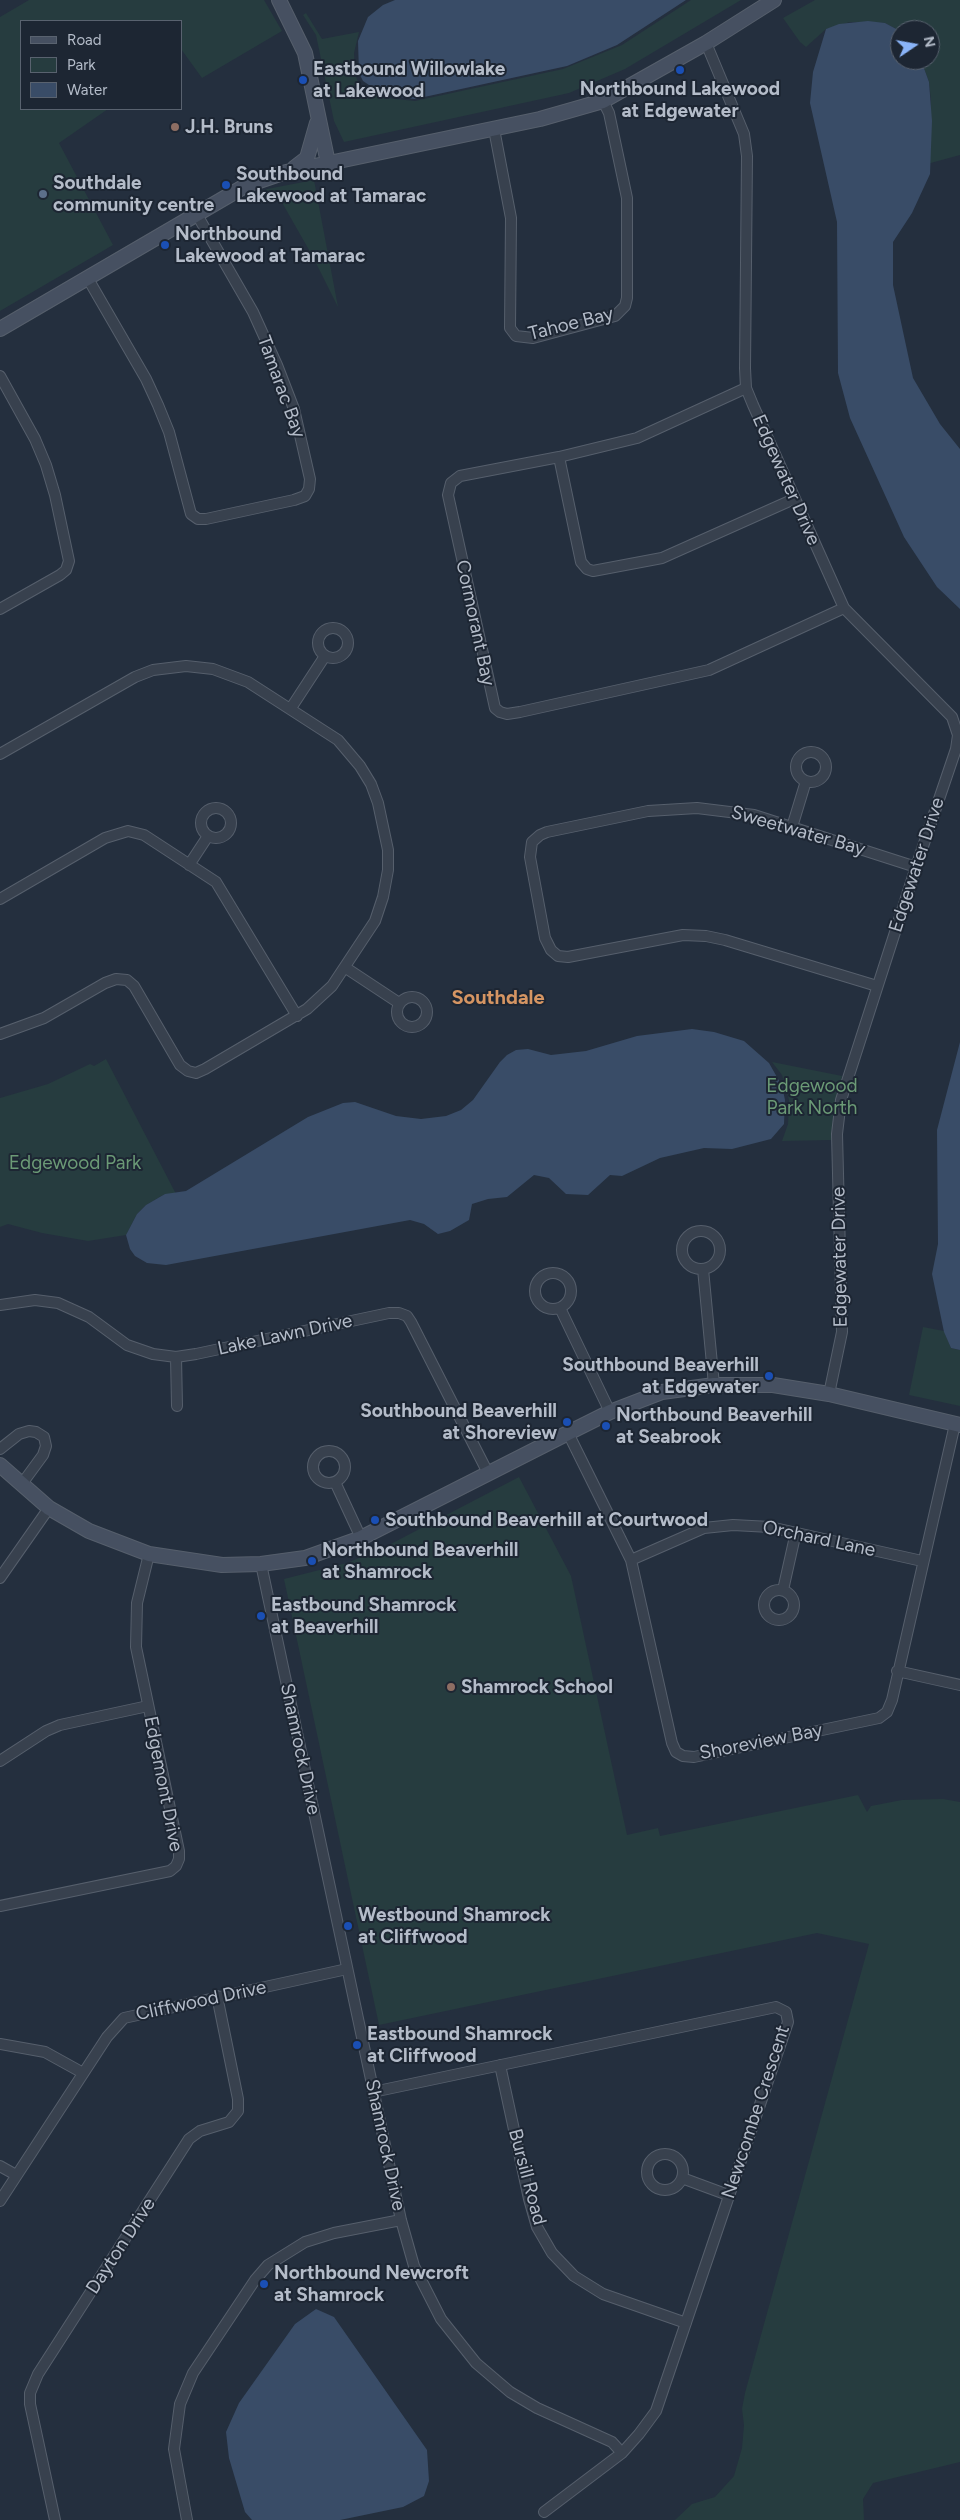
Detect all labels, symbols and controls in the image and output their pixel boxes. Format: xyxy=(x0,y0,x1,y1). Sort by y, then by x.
legend xyxy=(20,20,182,110)
north arrow xyxy=(890,20,940,70)
text: Road xyxy=(67,31,102,49)
text: N xyxy=(920,35,939,49)
text: Park xyxy=(67,56,96,74)
place label: Eastbound Willowlake at Lakewood xyxy=(313,58,505,102)
marker: Northbound Lakewood at Edgewater xyxy=(674,64,686,76)
marker: Eastbound Willowlake at Lakewood xyxy=(297,74,309,86)
place label: Northbound Lakewood at Edgewater xyxy=(580,78,780,122)
text: Water xyxy=(67,81,107,99)
place label: J.H. Bruns xyxy=(185,116,273,138)
marker: J.H. Bruns xyxy=(169,121,181,133)
place label: Southbound Lakewood at Tamarac xyxy=(236,163,426,207)
place label: Southdale community centre xyxy=(53,172,214,216)
marker: Southbound Lakewood at Tamarac xyxy=(220,179,232,191)
marker: Southdale community centre xyxy=(37,188,49,200)
place label: Northbound Lakewood at Tamarac xyxy=(175,223,365,267)
marker: Northbound Lakewood at Tamarac xyxy=(159,239,171,251)
street label: Tahoe Bay xyxy=(526,302,616,346)
street label: Tamarac Bay xyxy=(252,333,310,441)
street label: Edgewater Drive xyxy=(747,411,825,549)
street label: Cormorant Bay xyxy=(451,558,499,688)
street label: Edgewater Drive xyxy=(884,795,950,935)
street label: Sweetwater Bay xyxy=(728,801,868,861)
district label: Southdale xyxy=(451,986,545,1010)
park label: Edgewood Park North xyxy=(766,1075,858,1119)
park label: Edgewood Park xyxy=(9,1152,141,1174)
street label: Edgewater Drive xyxy=(827,1187,853,1327)
street label: Lake Lawn Drive xyxy=(216,1310,354,1360)
place label: Southbound Beaverhill at Edgewater xyxy=(562,1354,759,1398)
marker: Southbound Beaverhill at Edgewater xyxy=(763,1370,775,1382)
place label: Southbound Beaverhill at Shoreview xyxy=(360,1400,557,1444)
place label: Northbound Beaverhill at Seabrook xyxy=(616,1404,812,1448)
marker: Southbound Beaverhill at Shoreview xyxy=(561,1416,573,1428)
marker: Northbound Beaverhill at Seabrook xyxy=(600,1420,612,1432)
place label: Southbound Beaverhill at Courtwood xyxy=(385,1509,708,1531)
marker: Southbound Beaverhill at Courtwood xyxy=(369,1514,381,1526)
street label: Orchard Lane xyxy=(761,1516,877,1562)
place label: Northbound Beaverhill at Shamrock xyxy=(322,1539,518,1583)
marker: Northbound Beaverhill at Shamrock xyxy=(306,1555,318,1567)
place label: Eastbound Shamrock at Beaverhill xyxy=(271,1594,456,1638)
marker: Eastbound Shamrock at Beaverhill xyxy=(255,1610,267,1622)
place label: Shamrock School xyxy=(461,1676,613,1698)
street label: Shamrock Drive xyxy=(275,1681,325,1817)
marker: Shamrock School xyxy=(445,1681,457,1693)
street label: Edgemont Drive xyxy=(139,1714,187,1854)
street label: Shoreview Bay xyxy=(697,1719,825,1765)
place label: Westbound Shamrock at Cliffwood xyxy=(358,1904,551,1948)
marker: Westbound Shamrock at Cliffwood xyxy=(342,1920,354,1932)
street label: Cliffwood Drive xyxy=(134,1976,268,2026)
street label: Newcombe Crescent xyxy=(717,2022,795,2202)
place label: Eastbound Shamrock at Cliffwood xyxy=(367,2023,552,2067)
marker: Eastbound Shamrock at Cliffwood xyxy=(351,2039,363,2051)
street label: Shamrock Drive xyxy=(360,2077,410,2213)
street label: Bursill Road xyxy=(503,2126,551,2228)
street label: Dayton Drive xyxy=(81,2194,161,2298)
place label: Northbound Newcroft at Shamrock xyxy=(274,2262,469,2306)
marker: Northbound Newcroft at Shamrock xyxy=(258,2278,270,2290)

